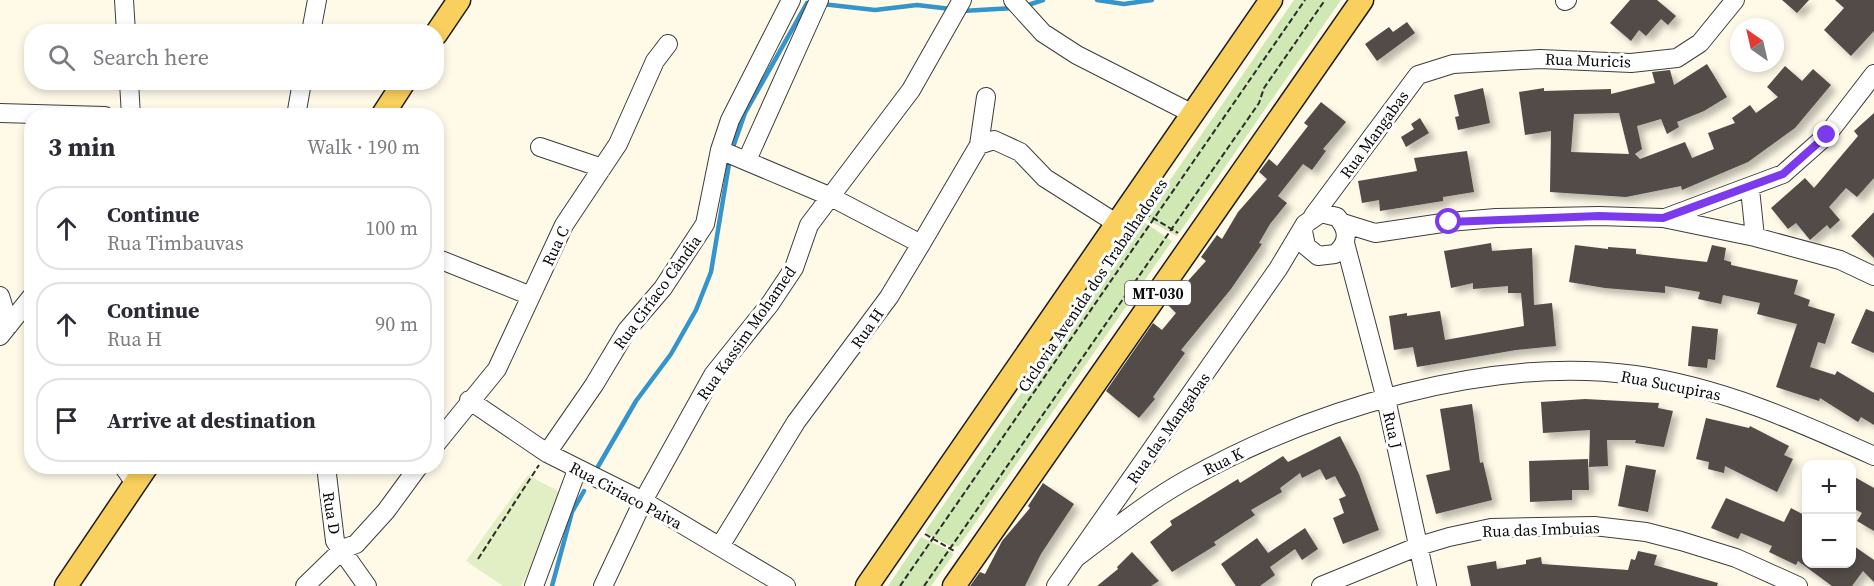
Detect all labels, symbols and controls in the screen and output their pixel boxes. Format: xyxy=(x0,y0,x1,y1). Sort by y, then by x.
north arrow xyxy=(1730,18,1784,72)
search box xyxy=(24,24,444,90)
icon: search xyxy=(45,41,78,74)
text: Search here xyxy=(93,42,209,72)
street label: Rua Muricis xyxy=(1545,48,1631,72)
street label: Rua Mangabas xyxy=(1335,86,1413,182)
route end xyxy=(1813,121,1839,147)
text: 3 min xyxy=(48,129,115,165)
text: Walk · 190 m xyxy=(307,133,420,161)
street label: Ciclovia Avenida dos Trabalhadores xyxy=(1012,174,1172,396)
text: Continue xyxy=(107,199,200,229)
route start xyxy=(1435,208,1461,234)
icon: ahead xyxy=(50,212,83,245)
text: 100 m xyxy=(365,214,418,242)
street label: Rua C xyxy=(536,223,574,269)
text: Rua Timbauvas xyxy=(107,229,244,257)
street label: Rua Ciríaco Cândia xyxy=(608,230,706,354)
street label: Rua Kassim Mohamed xyxy=(691,262,801,404)
road number: MT-030 xyxy=(1125,281,1191,305)
text: Continue xyxy=(107,295,200,325)
street label: Rua H xyxy=(845,304,889,352)
icon: ahead xyxy=(50,308,83,341)
text: 90 m xyxy=(375,310,418,338)
text: Rua H xyxy=(107,325,162,353)
street label: Rua Sucupiras xyxy=(1619,365,1723,405)
street label: Rua das Mangabas xyxy=(1121,368,1215,488)
icon: arrive xyxy=(50,404,83,437)
text: Arrive at destination xyxy=(107,405,316,435)
street label: Rua J xyxy=(1378,409,1408,451)
street label: Rua K xyxy=(1199,442,1247,480)
street label: Rua Ciriaco Paiva xyxy=(566,456,687,534)
map controls xyxy=(1802,460,1856,568)
button: + xyxy=(1802,460,1856,514)
street label: Rua D xyxy=(318,490,346,536)
button: − xyxy=(1802,514,1856,568)
street label: Rua das Imbuias xyxy=(1482,516,1600,542)

